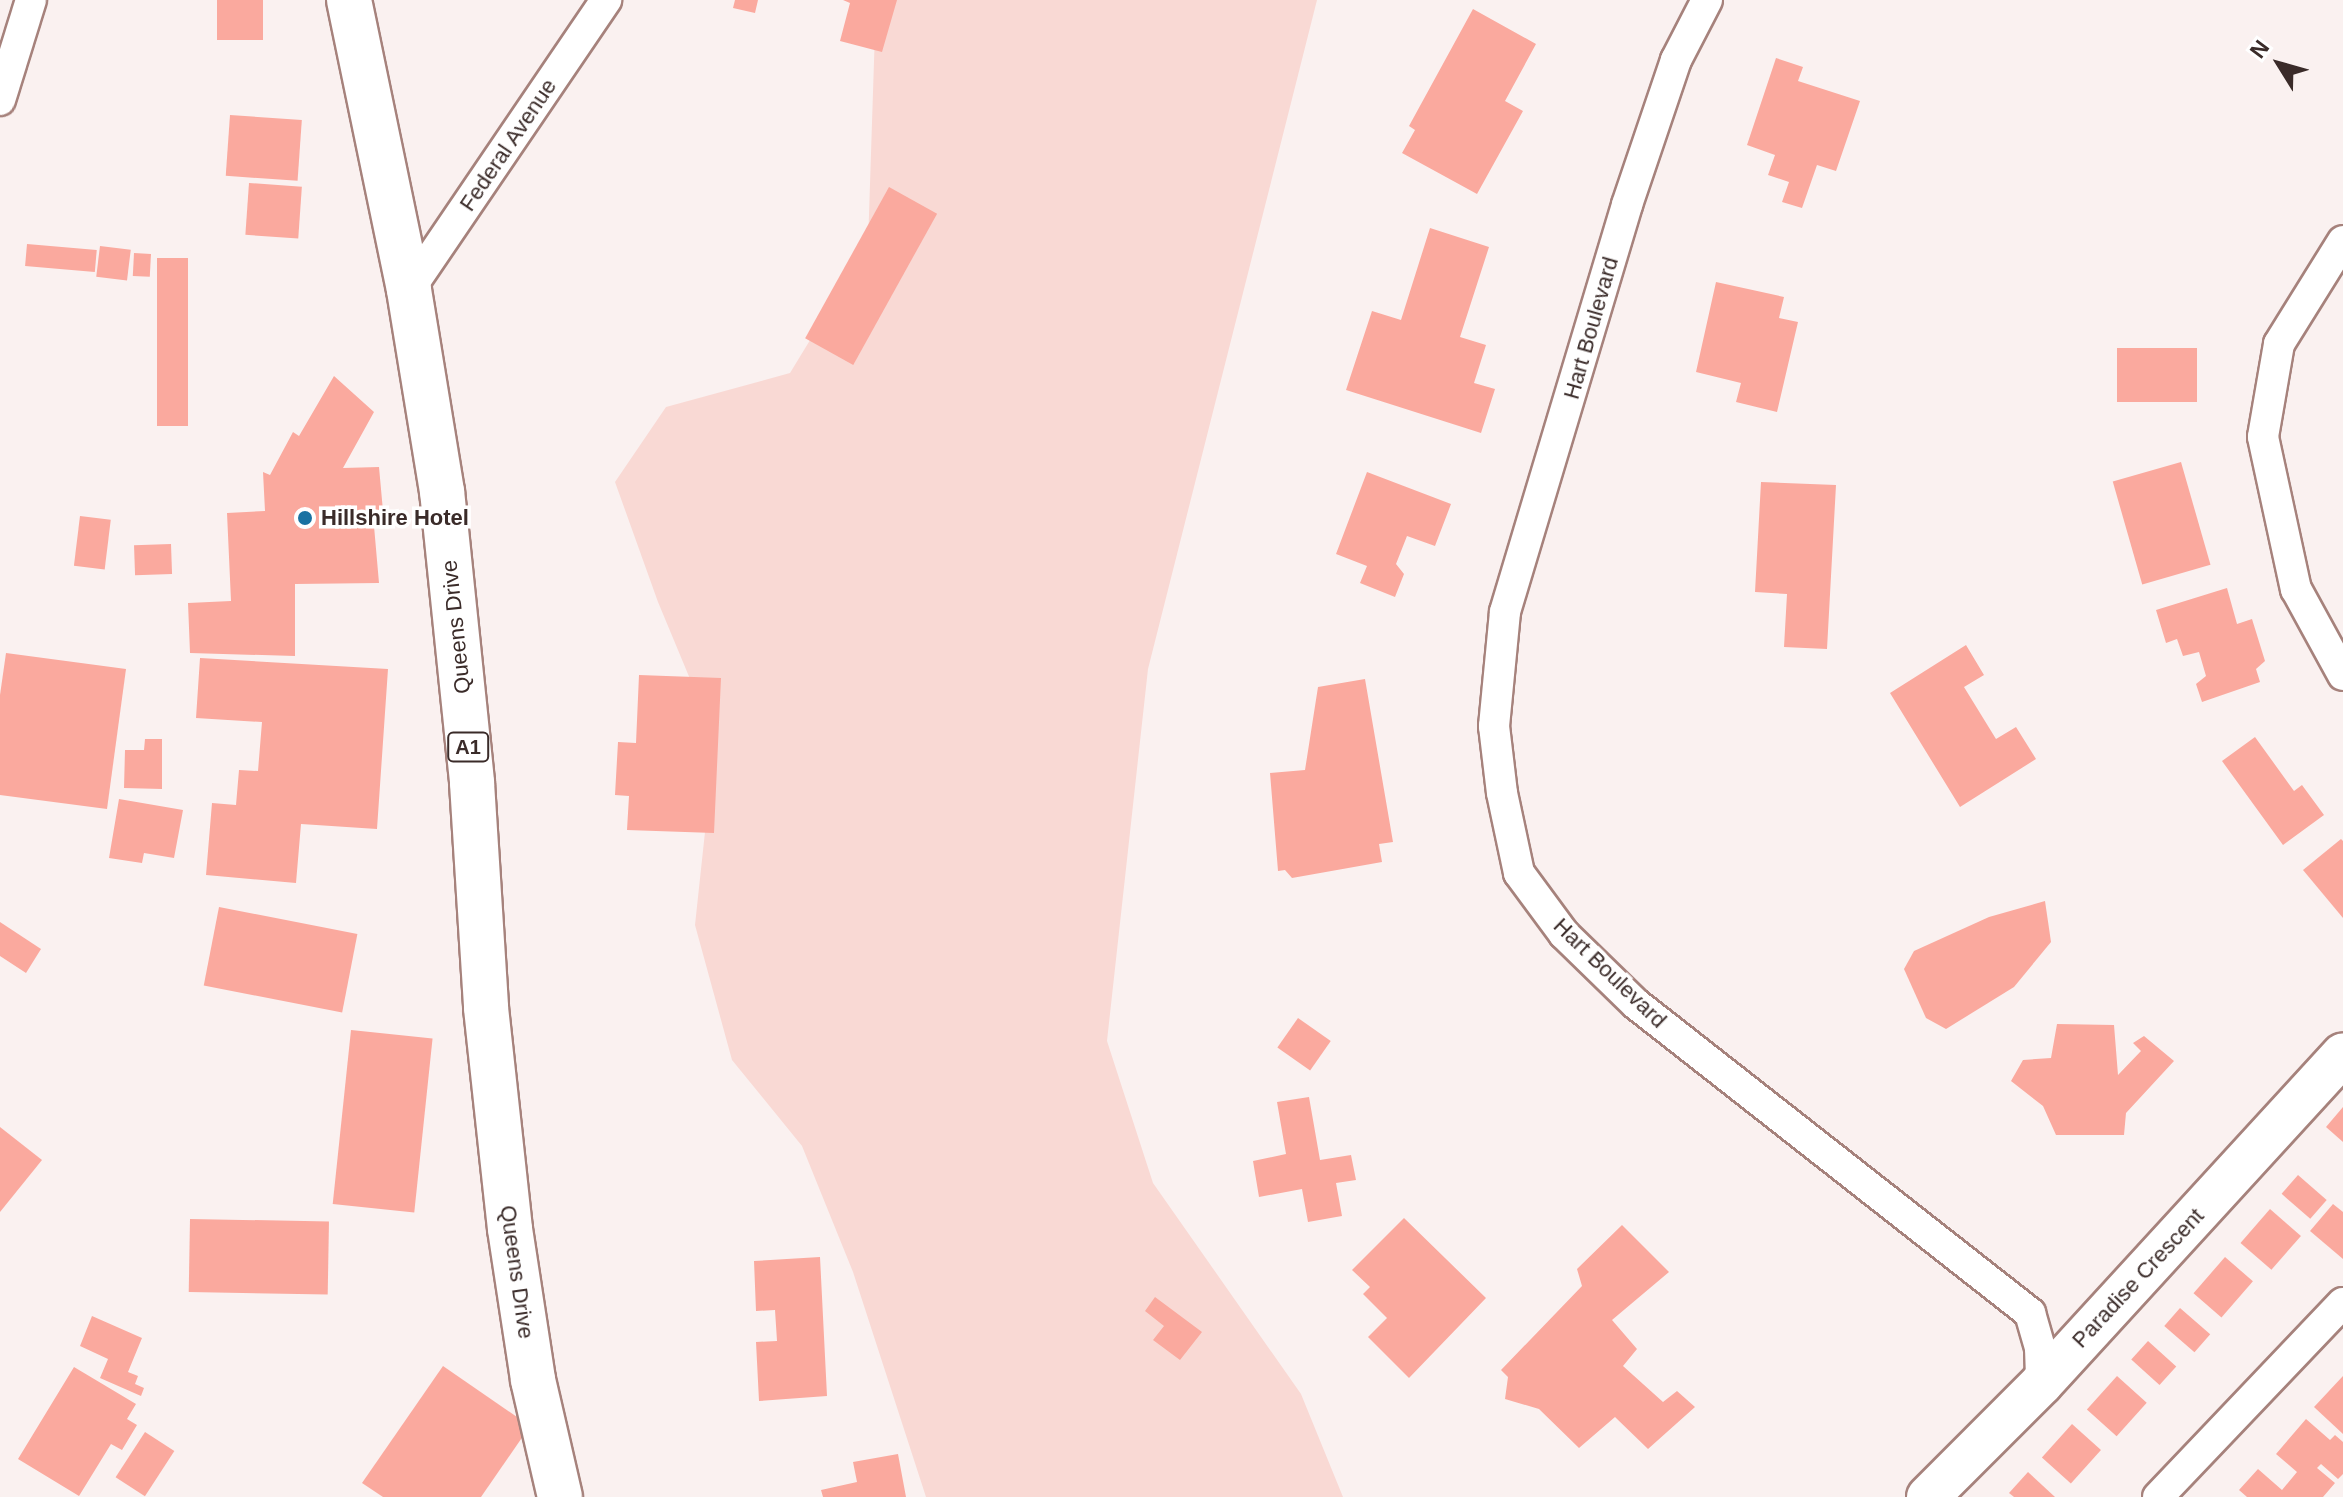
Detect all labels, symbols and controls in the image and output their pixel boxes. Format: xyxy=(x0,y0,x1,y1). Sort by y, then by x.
north arrow xyxy=(2239,24,2319,104)
text: N xyxy=(2245,35,2274,63)
street label: Federal Avenue xyxy=(454,73,562,217)
street label: Hart Boulevard xyxy=(1558,254,1624,402)
place label: Hillshire Hotel xyxy=(321,505,469,531)
marker: Hillshire Hotel xyxy=(296,509,314,527)
street label: Queens Drive xyxy=(436,559,476,695)
road number: A1 xyxy=(446,731,490,763)
street label: Hart Boulevard xyxy=(1548,913,1672,1033)
street label: Paradise Crescent xyxy=(2067,1203,2209,1353)
street label: Queens Drive xyxy=(495,1204,539,1340)

